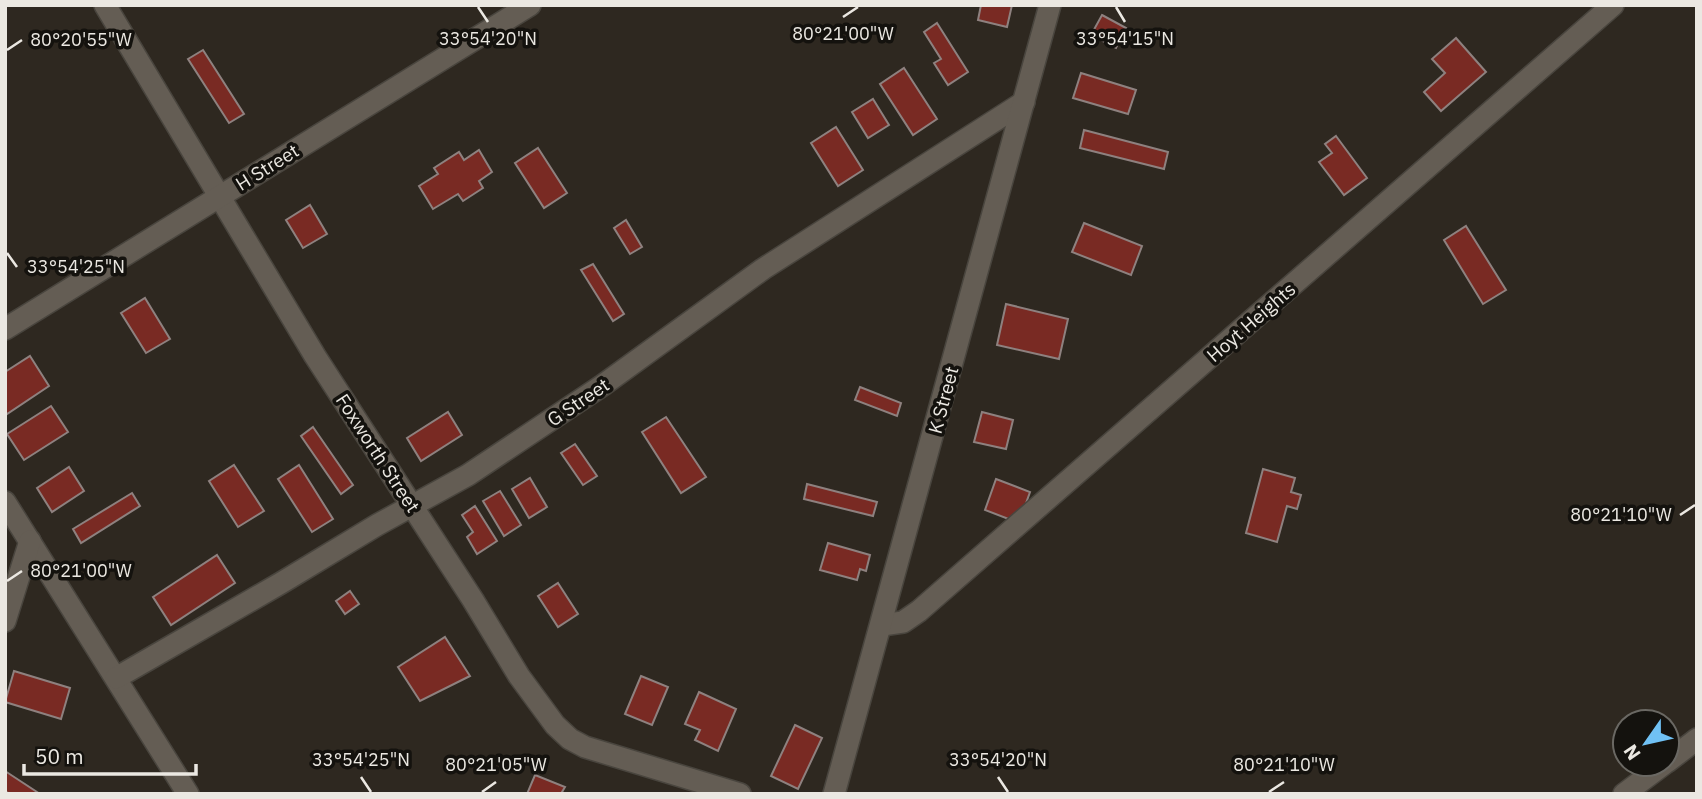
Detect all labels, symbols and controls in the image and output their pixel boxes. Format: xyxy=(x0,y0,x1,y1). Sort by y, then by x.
text: 80°21'00"W xyxy=(792,22,894,45)
text: 33°54'20"N xyxy=(439,27,537,50)
text: 33°54'15"N xyxy=(1076,27,1174,50)
text: 80°20'55"W xyxy=(30,28,132,51)
street label: H Street xyxy=(231,138,303,196)
text: 33°54'25"N xyxy=(27,255,125,278)
street label: Hoyt Heights xyxy=(1202,277,1300,367)
street label: K Street xyxy=(923,364,963,436)
street label: G Street xyxy=(542,373,614,431)
street label: Foxworth Street xyxy=(331,389,425,517)
text: 80°21'10"W xyxy=(1570,503,1672,526)
text: 80°21'00"W xyxy=(30,559,132,582)
north arrow xyxy=(1611,708,1681,778)
scale bar xyxy=(24,732,196,776)
text: N xyxy=(1618,740,1646,765)
text: 50 m xyxy=(35,742,84,770)
text: 33°54'25"N xyxy=(312,748,410,771)
text: 33°54'20"N xyxy=(949,748,1047,771)
text: 80°21'05"W xyxy=(445,753,547,776)
text: 80°21'10"W xyxy=(1233,753,1335,776)

